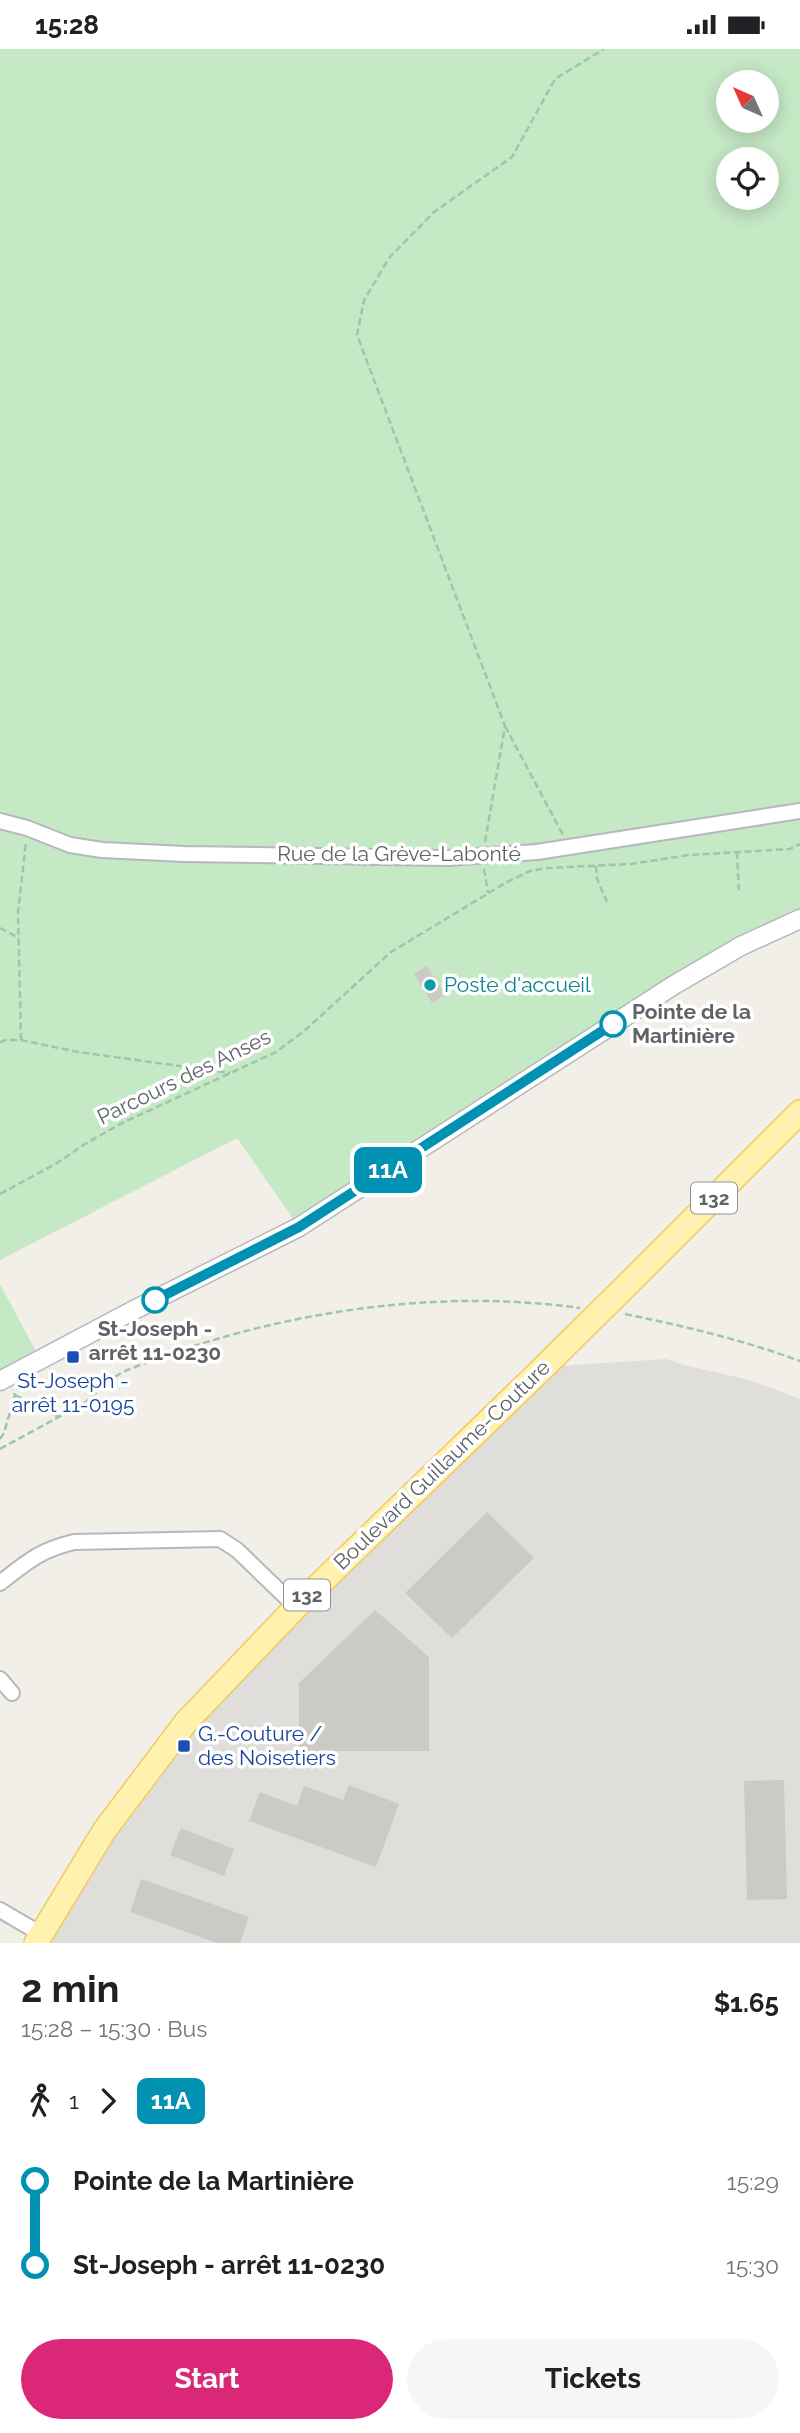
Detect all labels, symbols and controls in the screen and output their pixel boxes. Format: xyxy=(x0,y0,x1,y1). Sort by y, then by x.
text: 15:28 xyxy=(35,10,99,40)
north arrow xyxy=(716,70,779,133)
map controls xyxy=(716,70,779,210)
button: locate xyxy=(716,147,779,210)
street label: Rue de la Grève-Labonté xyxy=(277,841,521,866)
place label: Poste d'accueil xyxy=(444,972,591,997)
marker: Poste d'accueil xyxy=(422,977,438,993)
place label: Pointe de la Martinière xyxy=(632,999,751,1048)
marker: Pointe de la Martinière xyxy=(600,1011,626,1037)
street label: Parcours des Anses xyxy=(93,1024,275,1129)
line badge: 11A xyxy=(348,1147,428,1193)
text: 11A xyxy=(368,1155,408,1184)
road number: 132 xyxy=(691,1183,737,1213)
marker: St-Joseph - arrêt 11-0230 xyxy=(142,1287,168,1313)
place label: St-Joseph - arrêt 11-0230 xyxy=(89,1316,221,1365)
marker: St-Joseph - arrêt 11-0195 xyxy=(65,1349,81,1365)
street label: Boulevard Guillaume-Couture xyxy=(328,1355,555,1575)
place label: St-Joseph - arrêt 11-0195 xyxy=(12,1368,134,1417)
road number: 132 xyxy=(284,1579,330,1611)
place label: G.-Couture / des Noisetiers xyxy=(198,1721,336,1770)
marker: G.-Couture / des Noisetiers xyxy=(176,1738,192,1754)
text: 2 min xyxy=(21,1966,120,2011)
text: $1.65 xyxy=(714,1988,779,2018)
text: 15:28 – 15:30 · Bus xyxy=(21,2015,207,2042)
icon: walk xyxy=(21,2082,59,2120)
icon: forward xyxy=(89,2082,127,2120)
text: 11A xyxy=(151,2086,191,2115)
text: 1 xyxy=(69,2087,79,2114)
text: Pointe de la Martinière xyxy=(73,2166,354,2196)
text: 15:29 xyxy=(727,2168,779,2195)
text: St-Joseph - arrêt 11-0230 xyxy=(73,2250,385,2280)
text: 15:30 xyxy=(726,2252,779,2279)
button: Start xyxy=(21,2339,393,2419)
button: Tickets xyxy=(407,2339,779,2419)

